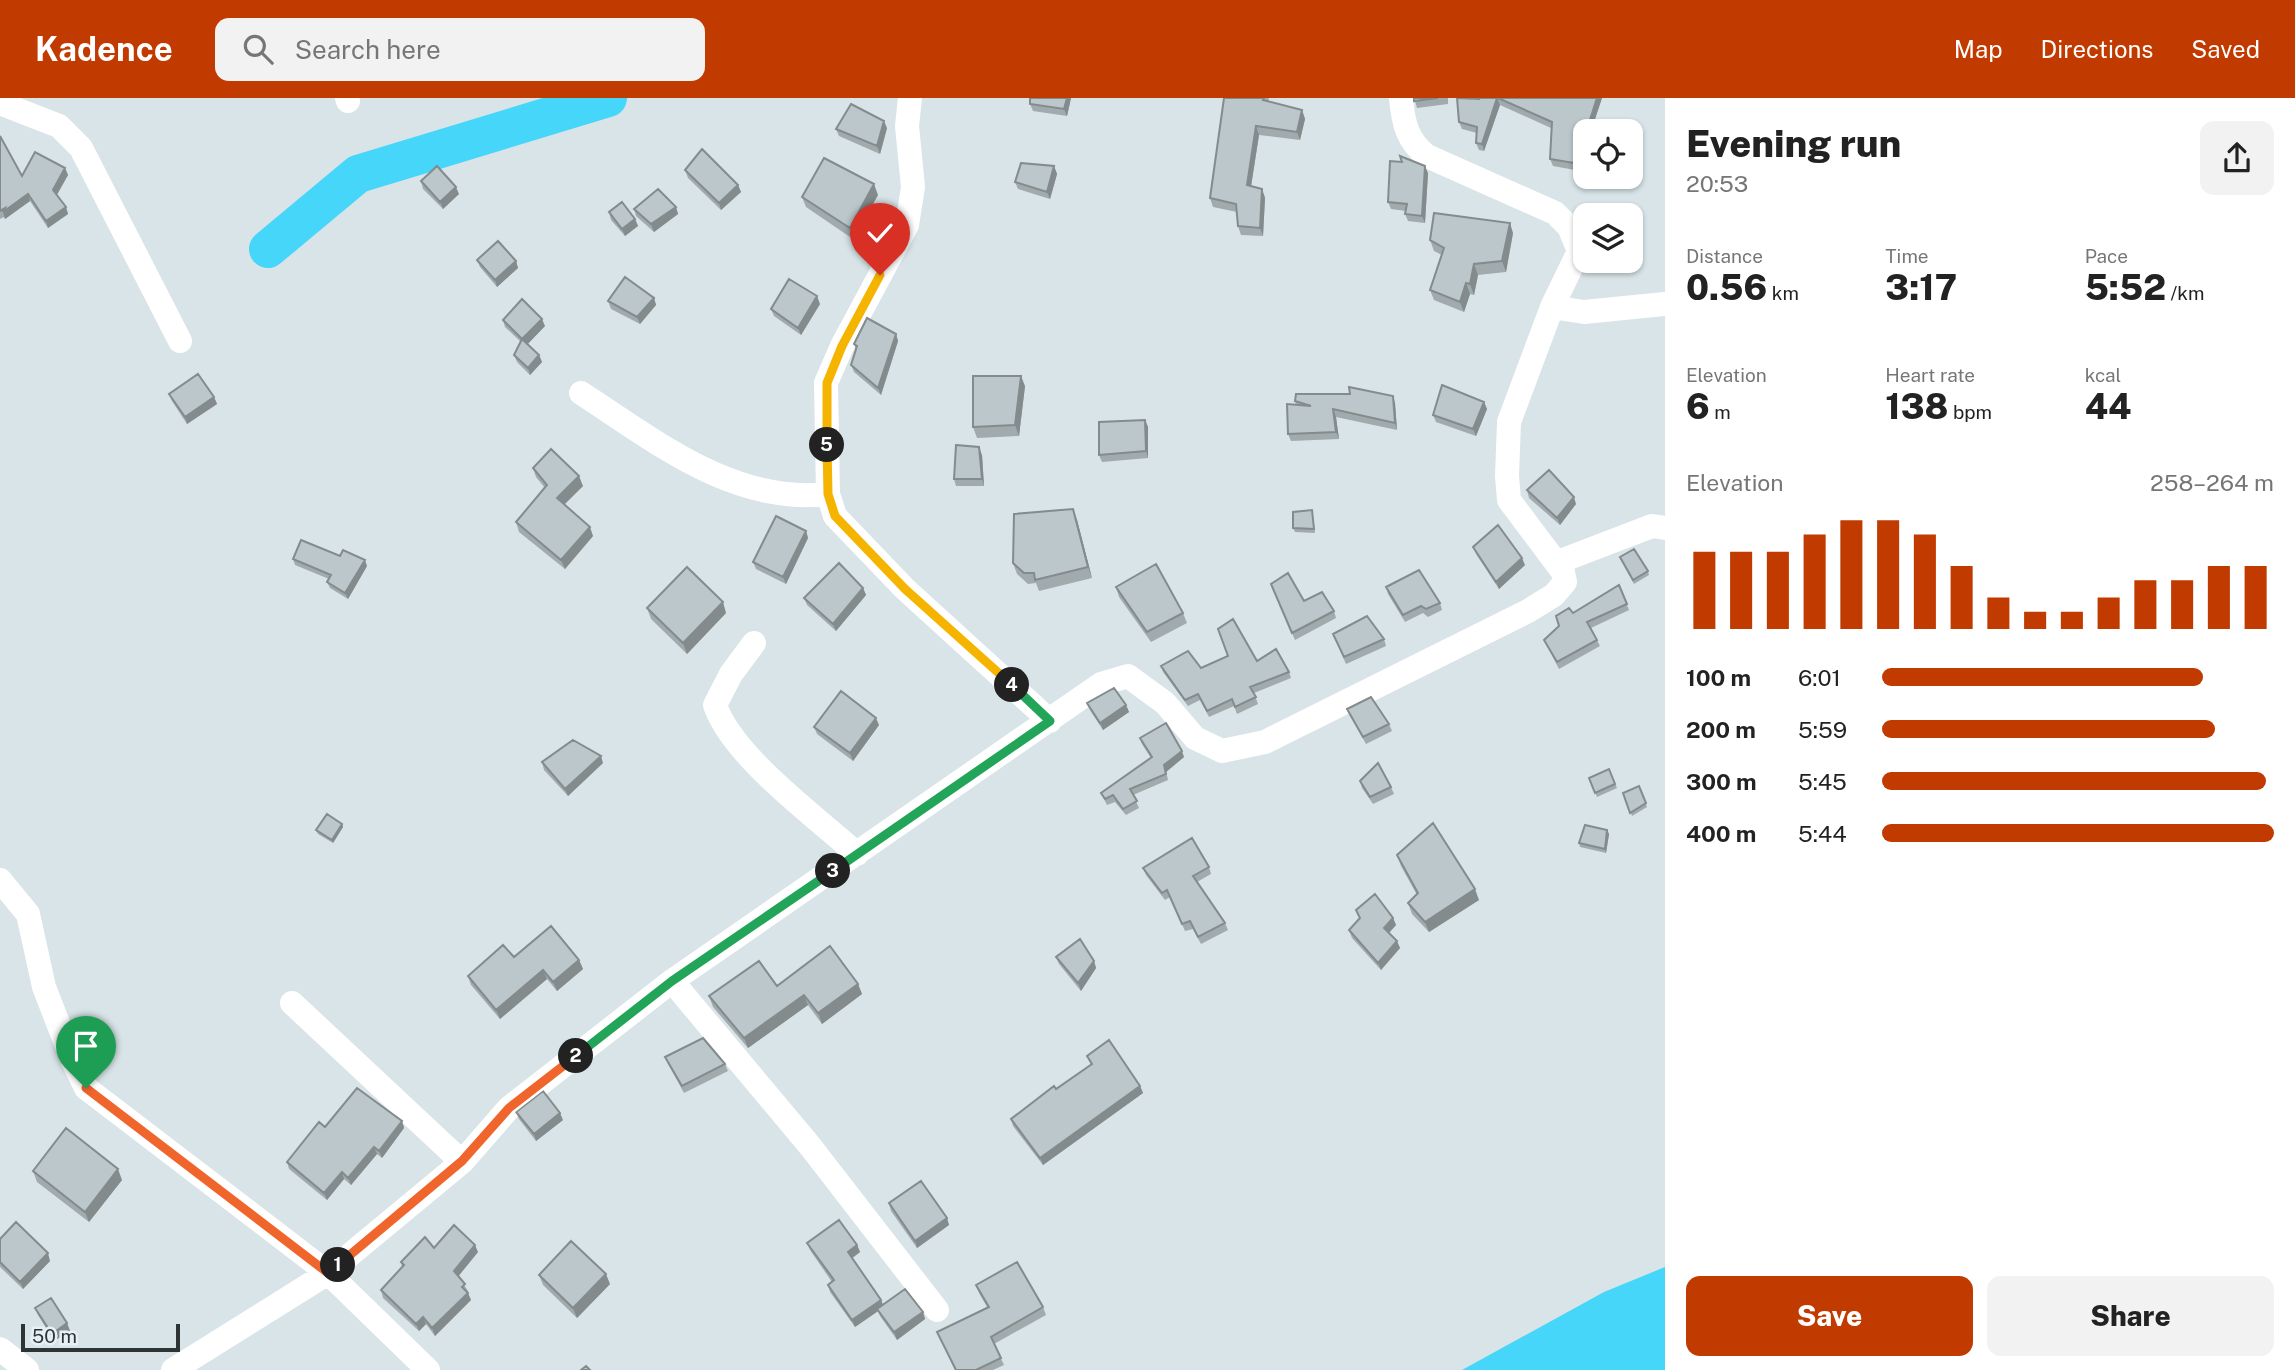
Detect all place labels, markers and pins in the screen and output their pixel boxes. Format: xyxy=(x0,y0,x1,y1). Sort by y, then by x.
pin xyxy=(850,203,910,275)
pin: 5 xyxy=(810,428,844,462)
pin: 4 xyxy=(995,668,1030,702)
pin: 3 xyxy=(816,854,850,888)
pin xyxy=(56,1016,116,1088)
pin: 2 xyxy=(558,1038,594,1074)
pin: 1 xyxy=(320,1248,356,1282)

